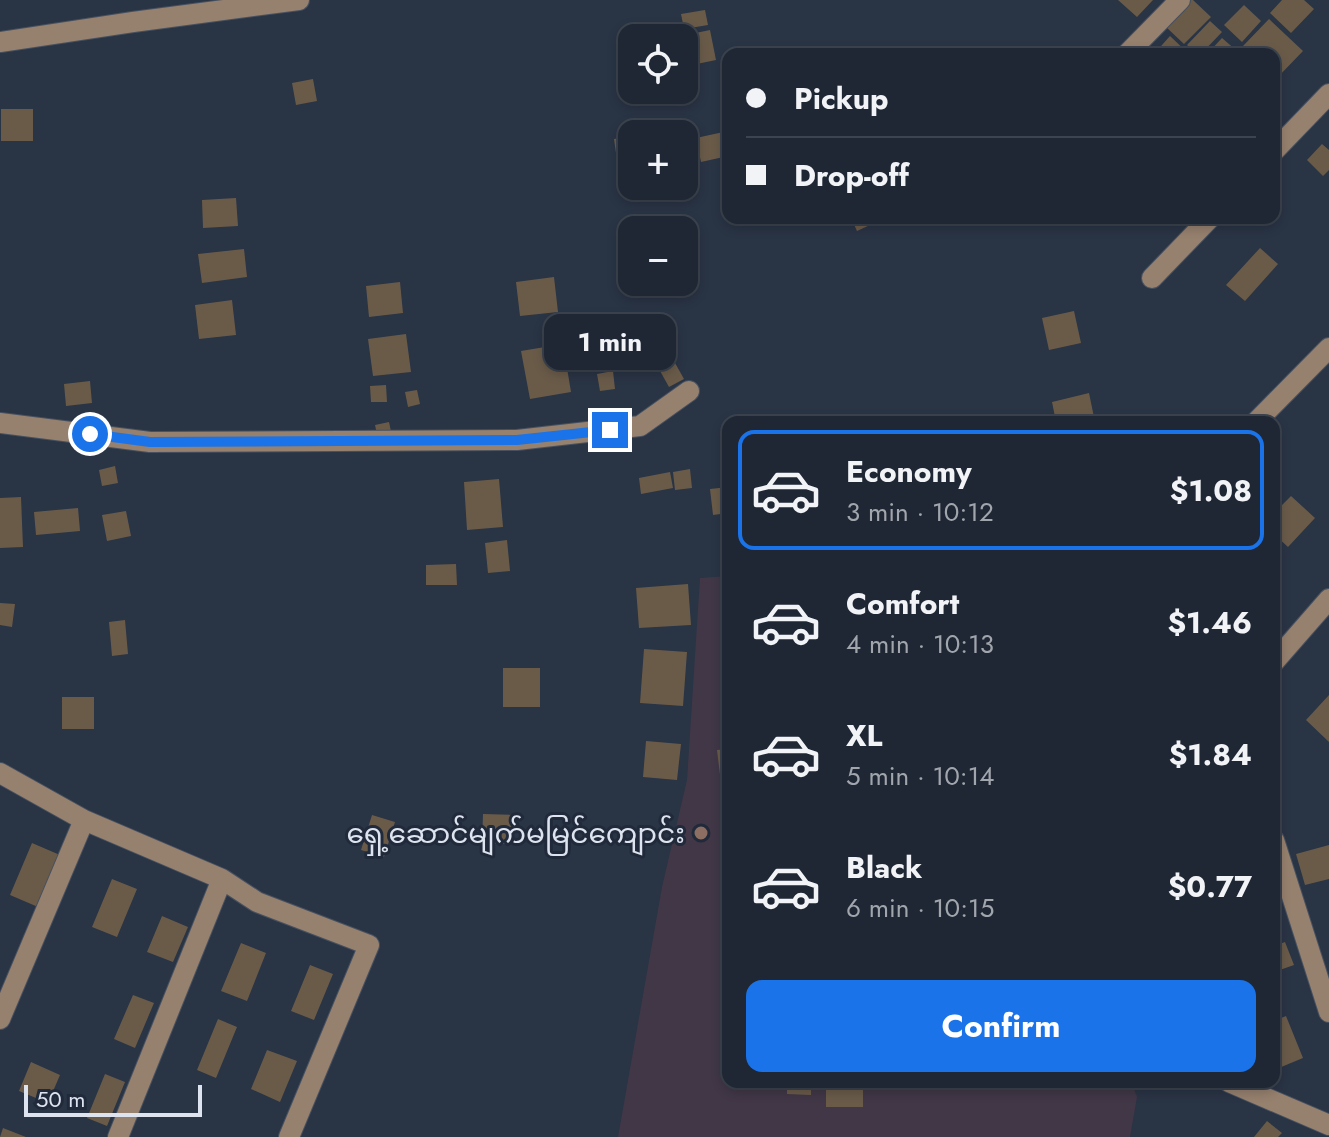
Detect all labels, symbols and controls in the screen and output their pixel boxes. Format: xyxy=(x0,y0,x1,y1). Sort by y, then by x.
map controls xyxy=(618,24,698,296)
button: locate xyxy=(618,24,698,104)
text: Pickup xyxy=(794,77,889,120)
button: + xyxy=(618,120,698,200)
text: Drop-off xyxy=(794,154,909,197)
button: − xyxy=(618,216,698,296)
callout: 1 min xyxy=(544,314,676,370)
text: 1 min xyxy=(578,323,642,361)
route end xyxy=(592,412,628,448)
route start xyxy=(72,416,108,452)
text: Economy xyxy=(846,450,972,493)
icon: car xyxy=(750,454,822,526)
text: $1.08 xyxy=(1170,469,1252,512)
text: 3 min · 10:12 xyxy=(846,493,994,531)
text: Comfort xyxy=(846,582,959,625)
icon: car xyxy=(750,586,822,658)
text: $1.46 xyxy=(1167,601,1252,644)
text: 4 min · 10:13 xyxy=(846,625,994,663)
text: XL xyxy=(846,714,882,757)
icon: car xyxy=(750,718,822,790)
text: $1.84 xyxy=(1169,733,1252,776)
text: 5 min · 10:14 xyxy=(846,757,995,795)
place label: ရှေ့ဆောင်မျက်မမြင်ကျောင်း xyxy=(347,813,685,856)
marker: ရှေ့ဆောင်မျက်မမြင်ကျောင်း xyxy=(692,824,710,842)
text: Black xyxy=(846,846,922,889)
icon: car xyxy=(750,850,822,922)
text: $0.77 xyxy=(1168,865,1252,908)
text: 6 min · 10:15 xyxy=(846,889,994,927)
button: Confirm xyxy=(746,980,1256,1072)
scale bar xyxy=(24,1081,202,1117)
text: 50 m xyxy=(36,1083,85,1115)

